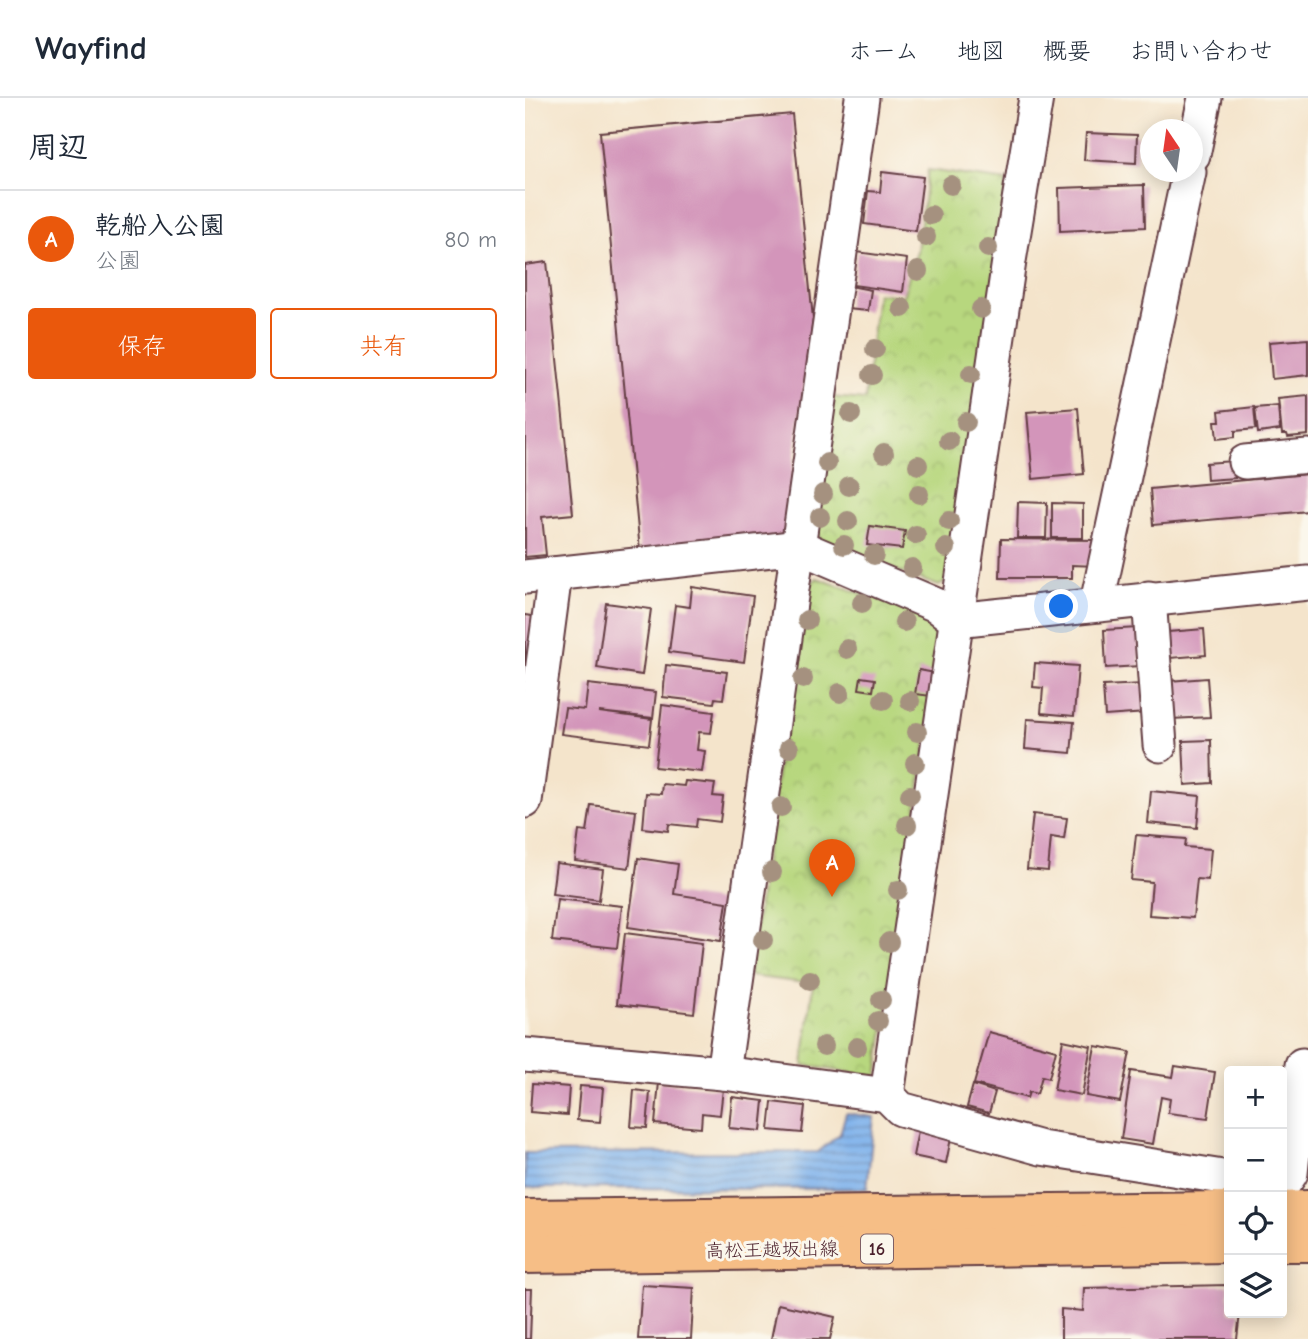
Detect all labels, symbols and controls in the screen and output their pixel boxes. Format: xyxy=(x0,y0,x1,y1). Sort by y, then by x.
text: Wayfind xyxy=(35,29,147,67)
text: ホーム xyxy=(848,37,919,65)
text: 地図 xyxy=(957,37,1005,65)
text: 概要 xyxy=(1043,37,1091,65)
text: お問い合わせ xyxy=(1129,37,1273,65)
north arrow xyxy=(1140,119,1203,182)
text: 周辺 xyxy=(28,130,88,165)
text: 乾船入公園 xyxy=(95,211,225,241)
text: A xyxy=(45,226,57,253)
text: 80 m xyxy=(444,226,497,253)
text: 公園 xyxy=(95,247,141,274)
button: 保存 xyxy=(28,308,256,379)
button: 共有 xyxy=(270,308,497,379)
your location xyxy=(1044,589,1078,623)
pin: A xyxy=(809,839,855,897)
map controls xyxy=(1224,1066,1287,1318)
button: + xyxy=(1224,1066,1287,1129)
button: − xyxy=(1224,1129,1287,1192)
button: locate xyxy=(1224,1192,1287,1255)
road number: 16 xyxy=(861,1234,893,1264)
street label: 高松王越坂出線 xyxy=(705,1238,839,1262)
button: layers xyxy=(1224,1255,1287,1318)

